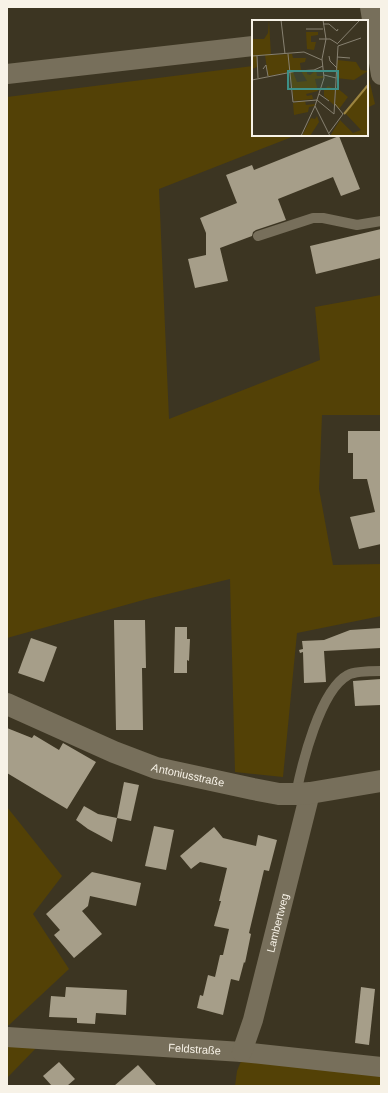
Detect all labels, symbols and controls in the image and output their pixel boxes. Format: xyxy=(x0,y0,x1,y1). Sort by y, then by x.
inset map xyxy=(252,20,368,136)
street label: Antoniusstraße xyxy=(150,761,226,789)
street label: Lambertweg xyxy=(264,892,291,954)
street label: Feldstraße xyxy=(168,1041,221,1057)

